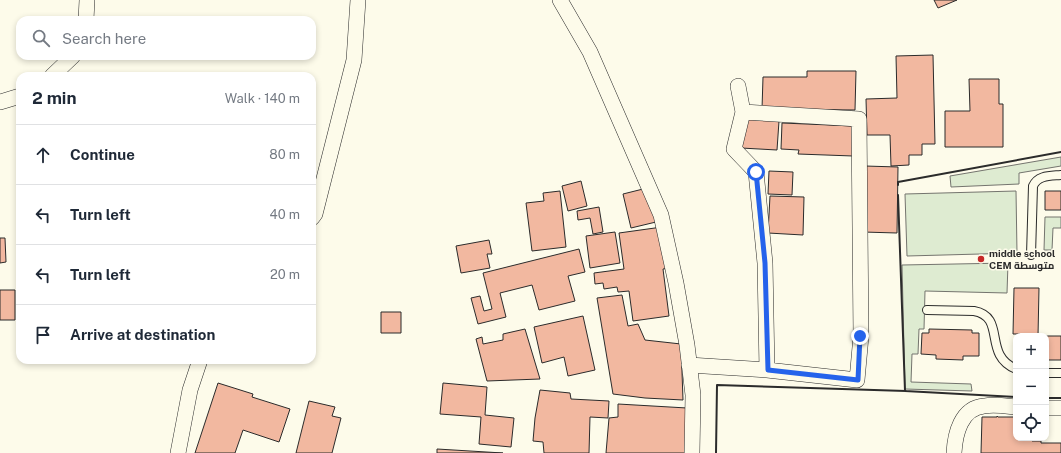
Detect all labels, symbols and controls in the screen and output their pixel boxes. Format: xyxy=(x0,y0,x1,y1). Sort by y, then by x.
search box xyxy=(16,16,316,60)
icon: search xyxy=(30,27,52,49)
text: Search here xyxy=(62,30,146,47)
text: 2 min xyxy=(32,88,77,108)
text: Walk · 140 m xyxy=(225,91,300,106)
icon: ahead xyxy=(32,144,54,166)
text: Continue xyxy=(70,146,135,163)
text: 80 m xyxy=(269,147,300,162)
route start xyxy=(747,163,765,181)
icon: left xyxy=(32,204,54,226)
text: Turn left xyxy=(70,206,131,223)
text: 40 m xyxy=(269,207,300,222)
place label: middle school CEM متوسطة xyxy=(989,247,1055,272)
marker: middle school CEM متوسطة xyxy=(976,254,986,264)
icon: left xyxy=(32,264,54,286)
text: Turn left xyxy=(70,266,131,283)
text: 20 m xyxy=(270,267,300,282)
icon: arrive xyxy=(32,324,54,346)
text: Arrive at destination xyxy=(70,326,215,343)
route end xyxy=(851,327,869,345)
map controls xyxy=(1013,333,1049,441)
button: + xyxy=(1013,333,1049,369)
button: − xyxy=(1013,369,1049,405)
button: locate xyxy=(1013,405,1049,441)

